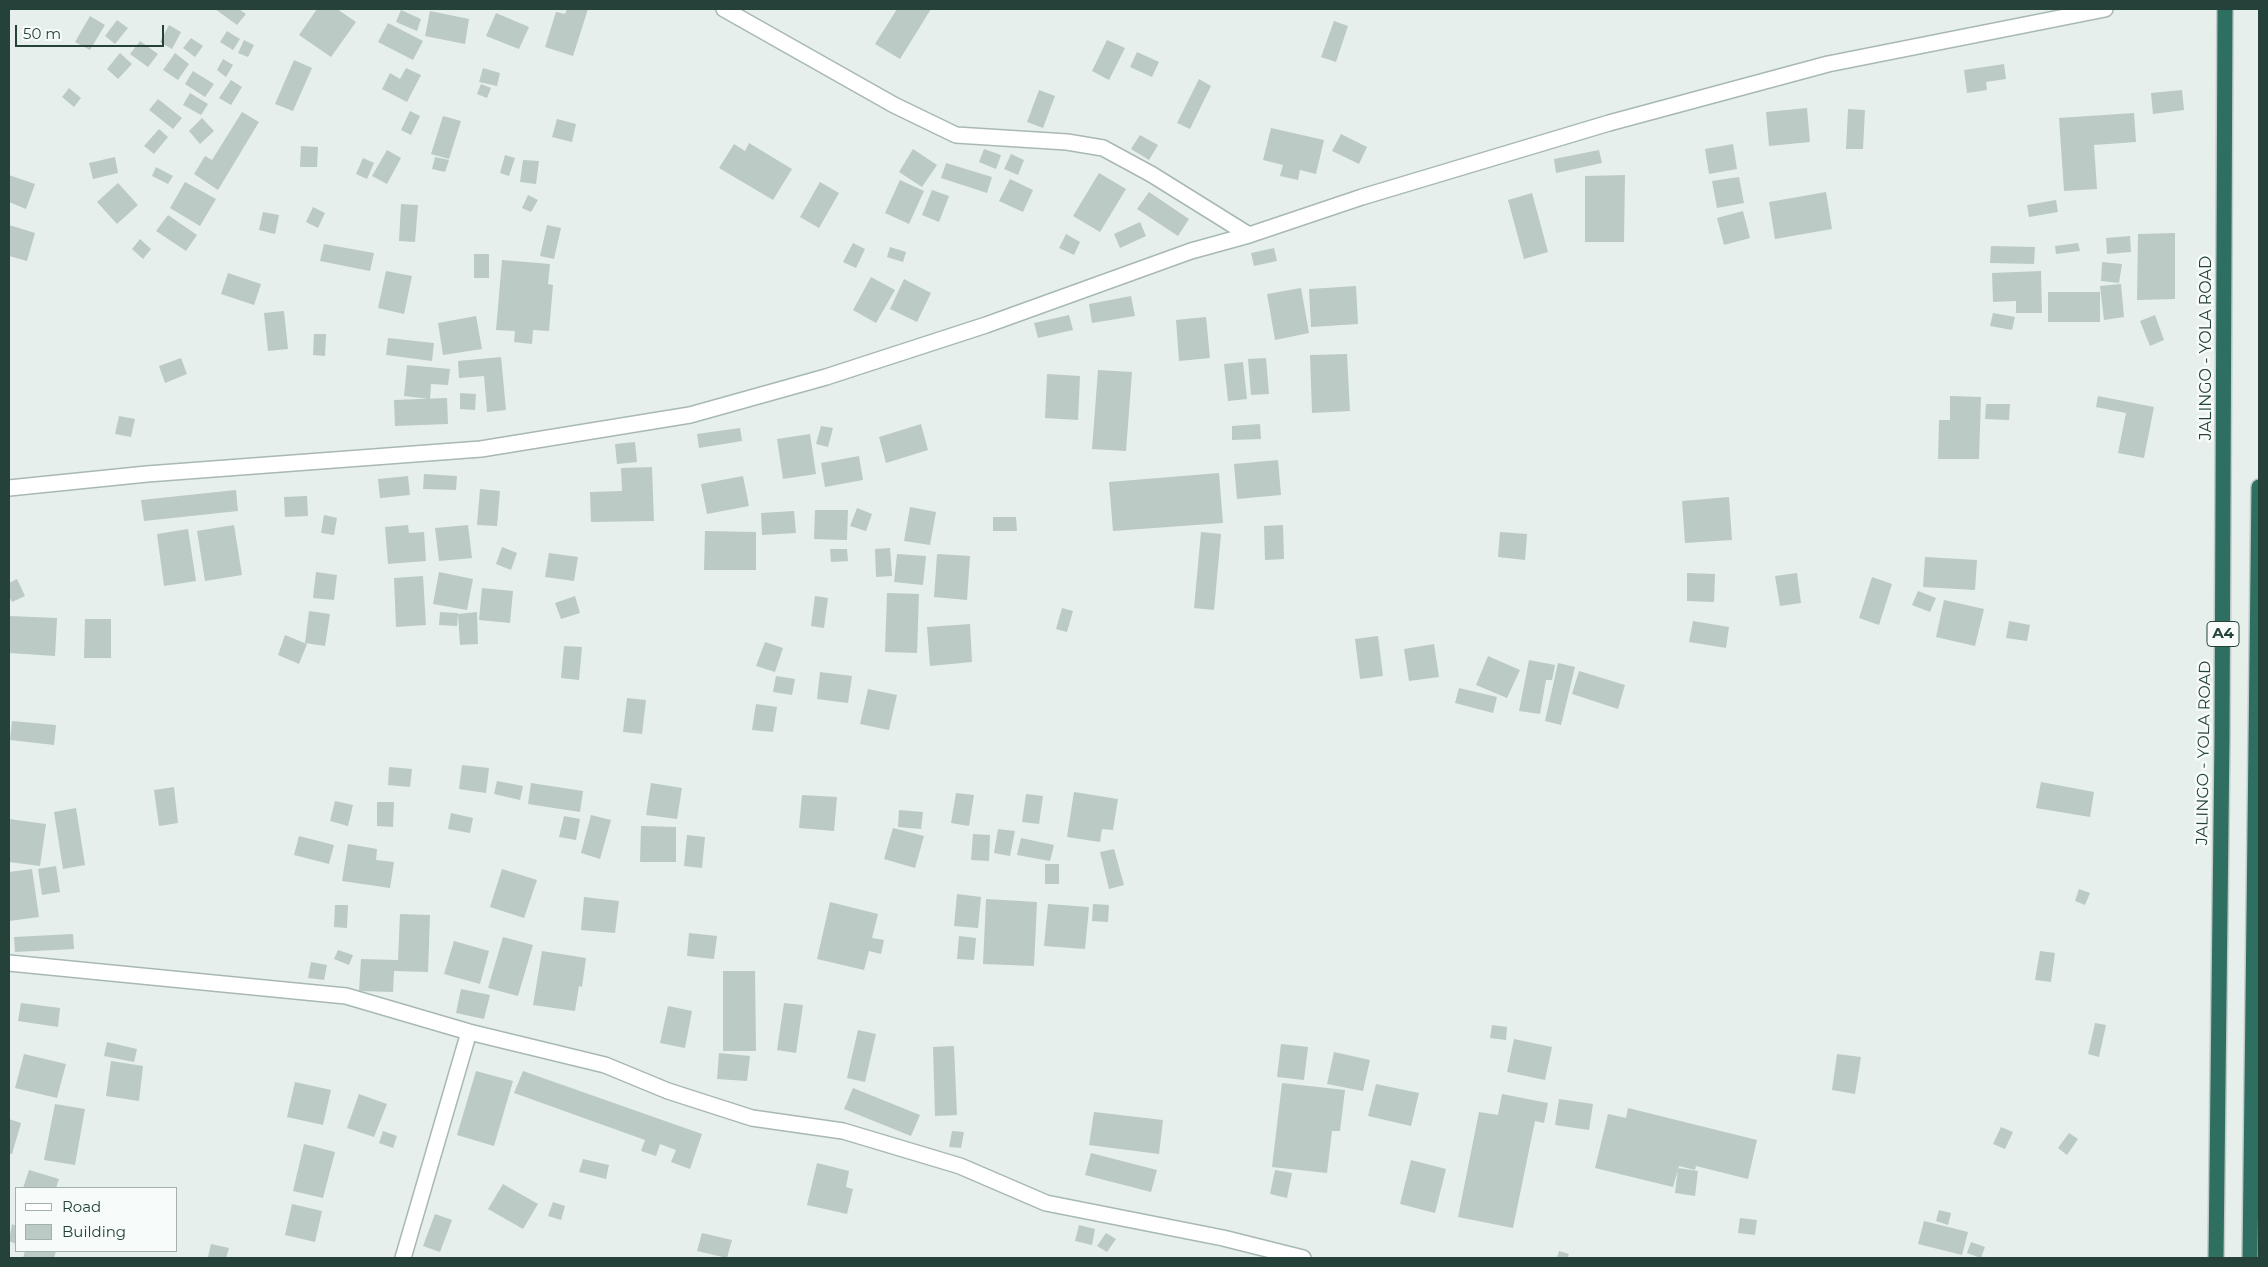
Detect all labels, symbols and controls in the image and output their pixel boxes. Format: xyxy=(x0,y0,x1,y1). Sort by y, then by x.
scale bar xyxy=(18,15,166,47)
text: 50 m xyxy=(23,24,61,43)
street label: JALINGO - YOLA ROAD xyxy=(2196,256,2216,440)
road number: A4 xyxy=(2207,622,2239,646)
street label: JALINGO - YOLA ROAD xyxy=(2193,661,2215,845)
legend xyxy=(15,1187,178,1252)
text: Road xyxy=(62,1197,101,1216)
text: Building xyxy=(62,1222,126,1241)

